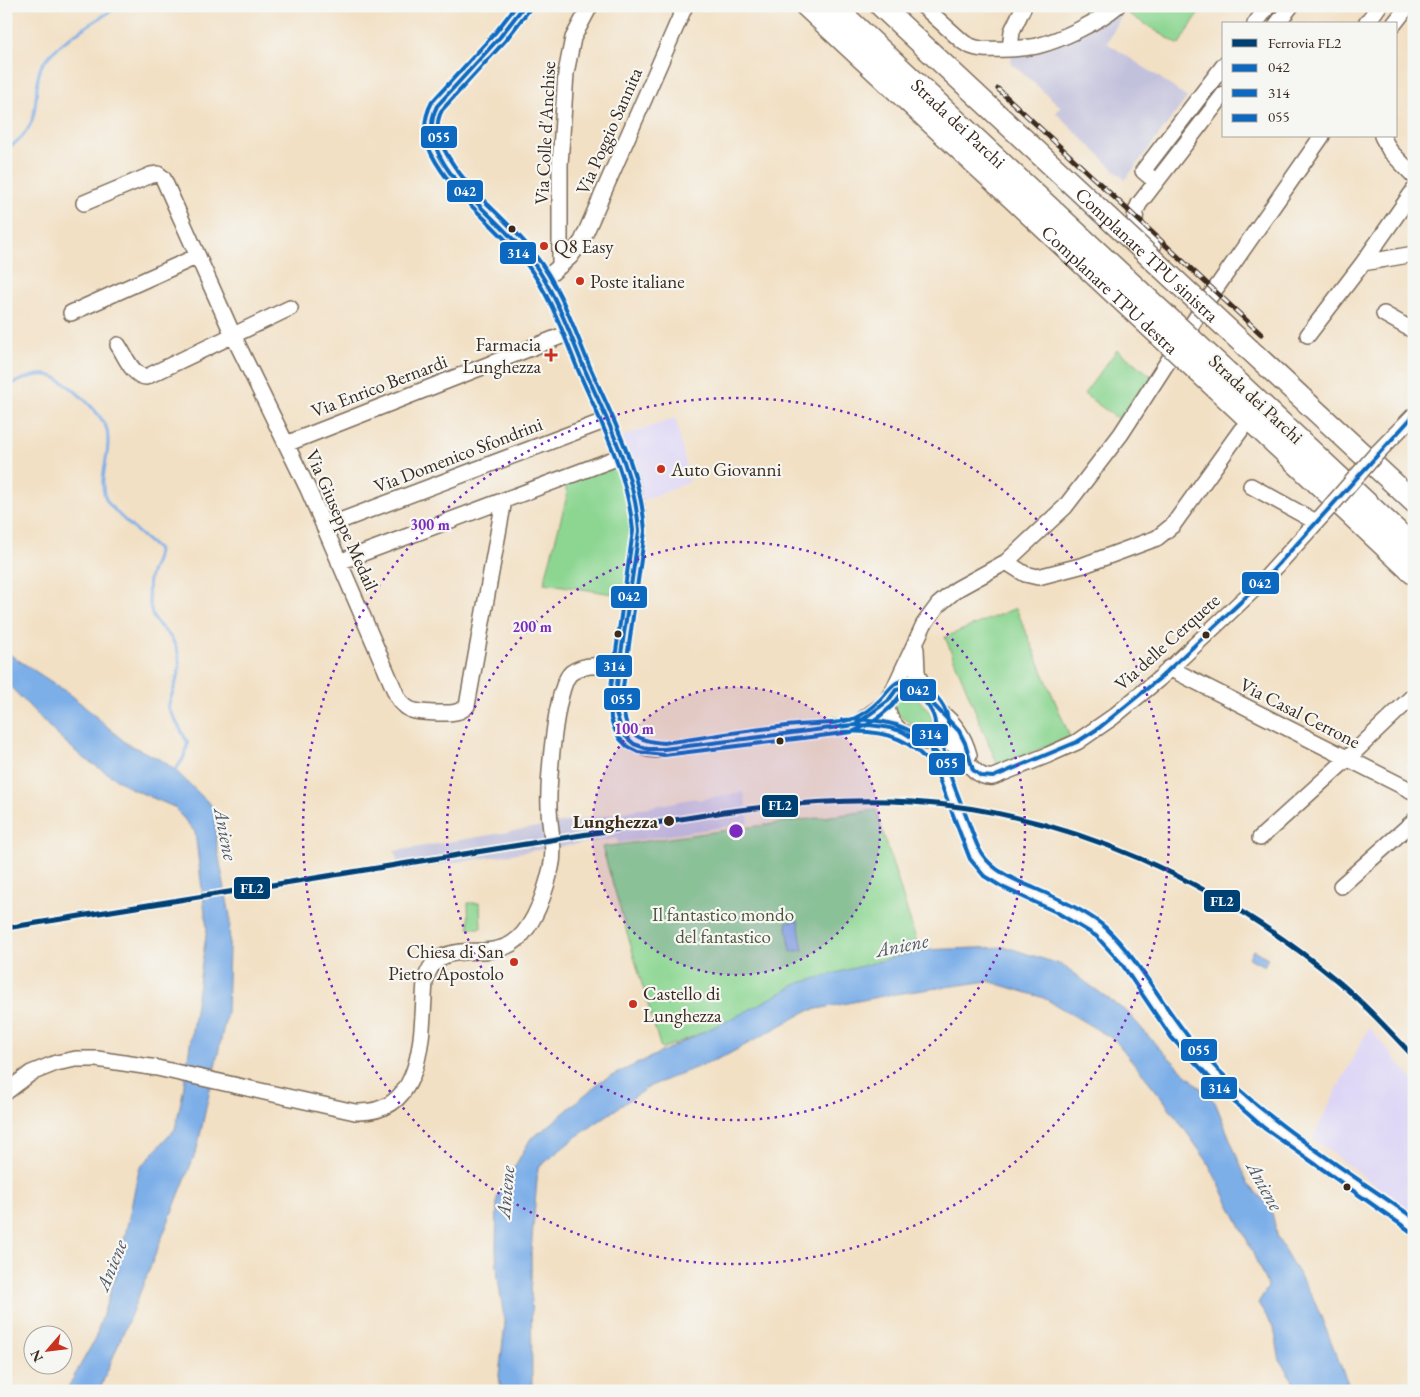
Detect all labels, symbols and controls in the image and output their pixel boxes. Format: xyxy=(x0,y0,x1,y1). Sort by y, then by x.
legend xyxy=(1222,22,1398,138)
text: Ferrovia FL2 xyxy=(1268,33,1342,52)
text: 042 xyxy=(1268,57,1290,76)
street label: Via Colle d'Anchise xyxy=(529,61,561,205)
street label: Via Poggio Sannita xyxy=(570,63,648,198)
street label: Strada dei Parchi xyxy=(906,72,1012,174)
text: 314 xyxy=(1268,83,1290,102)
text: 055 xyxy=(1268,107,1290,126)
line badge: 055 xyxy=(420,125,458,149)
text: 055 xyxy=(428,128,450,146)
line badge: 042 xyxy=(446,179,484,203)
street label: Complanare TPU sinistra xyxy=(1070,181,1225,328)
text: 042 xyxy=(454,182,477,200)
street label: Complanare TPU destra xyxy=(1036,219,1184,360)
unlabelled marker xyxy=(507,224,517,234)
place label: Q8 Easy xyxy=(554,234,614,259)
marker: Q8 Easy xyxy=(538,240,550,252)
line badge: 314 xyxy=(499,241,537,265)
text: 314 xyxy=(507,244,530,262)
place label: Poste italiane xyxy=(590,269,685,294)
marker: Poste italiane xyxy=(574,275,586,287)
place label: Farmacia Lunghezza xyxy=(462,332,541,379)
street label: Via Enrico Bernardi xyxy=(307,348,451,423)
marker: Farmacia Lunghezza xyxy=(545,349,557,361)
street label: Strada dei Parchi xyxy=(1203,349,1309,450)
street label: Via Domenico Sfondrini xyxy=(370,411,546,499)
street label: Via Giuseppe Medail xyxy=(300,446,384,595)
place label: Auto Giovanni xyxy=(670,457,782,482)
marker: Auto Giovanni xyxy=(655,463,667,475)
text: 300 m xyxy=(410,515,450,534)
line badge: 042 xyxy=(1241,571,1280,595)
text: 042 xyxy=(1249,574,1272,592)
line badge: 042 xyxy=(610,585,648,609)
text: 042 xyxy=(618,587,641,605)
street label: Via delle Cerquete xyxy=(1109,588,1225,696)
text: 200 m xyxy=(512,617,552,636)
unlabelled marker xyxy=(613,629,623,639)
unlabelled marker xyxy=(1201,630,1211,640)
line badge: 314 xyxy=(595,654,633,678)
text: 314 xyxy=(603,657,626,675)
street label: Via Casal Cerrone xyxy=(1236,672,1364,754)
line badge: 042 xyxy=(899,678,937,702)
text: 042 xyxy=(907,681,930,699)
line badge: 055 xyxy=(603,687,641,711)
text: 055 xyxy=(611,690,633,708)
text: 100 m xyxy=(614,719,654,738)
line badge: 314 xyxy=(911,723,949,747)
text: 314 xyxy=(919,725,942,743)
unlabelled marker xyxy=(775,736,785,746)
line badge: 055 xyxy=(928,752,966,776)
text: 055 xyxy=(936,754,958,772)
line badge: FL2 xyxy=(761,794,799,818)
text: FL2 xyxy=(768,796,792,814)
water label: Aniene xyxy=(208,804,244,863)
place label: Lunghezza xyxy=(573,809,659,834)
marker: Lunghezza xyxy=(662,814,676,828)
centre of rings xyxy=(727,822,745,840)
line badge: FL2 xyxy=(233,876,271,900)
text: FL2 xyxy=(240,879,264,897)
line badge: FL2 xyxy=(1203,889,1241,913)
text: FL2 xyxy=(1210,892,1234,910)
park label: Il fantastico mondo del fantastico xyxy=(652,902,794,949)
water label: Aniene xyxy=(872,927,931,963)
place label: Chiesa di San Pietro Apostolo xyxy=(388,939,504,986)
marker: Chiesa di San Pietro Apostolo xyxy=(508,956,520,968)
place label: Castello di Lunghezza xyxy=(643,981,722,1028)
marker: Castello di Lunghezza xyxy=(627,998,639,1010)
line badge: 055 xyxy=(1180,1038,1218,1062)
text: 055 xyxy=(1188,1041,1210,1059)
line badge: 314 xyxy=(1200,1076,1238,1100)
text: 314 xyxy=(1208,1079,1231,1097)
water label: Aniene xyxy=(1240,1155,1289,1216)
water label: Aniene xyxy=(490,1164,520,1222)
unlabelled marker xyxy=(1342,1182,1352,1192)
water label: Aniene xyxy=(88,1235,133,1296)
north arrow xyxy=(22,1324,72,1374)
text: N xyxy=(26,1346,47,1365)

